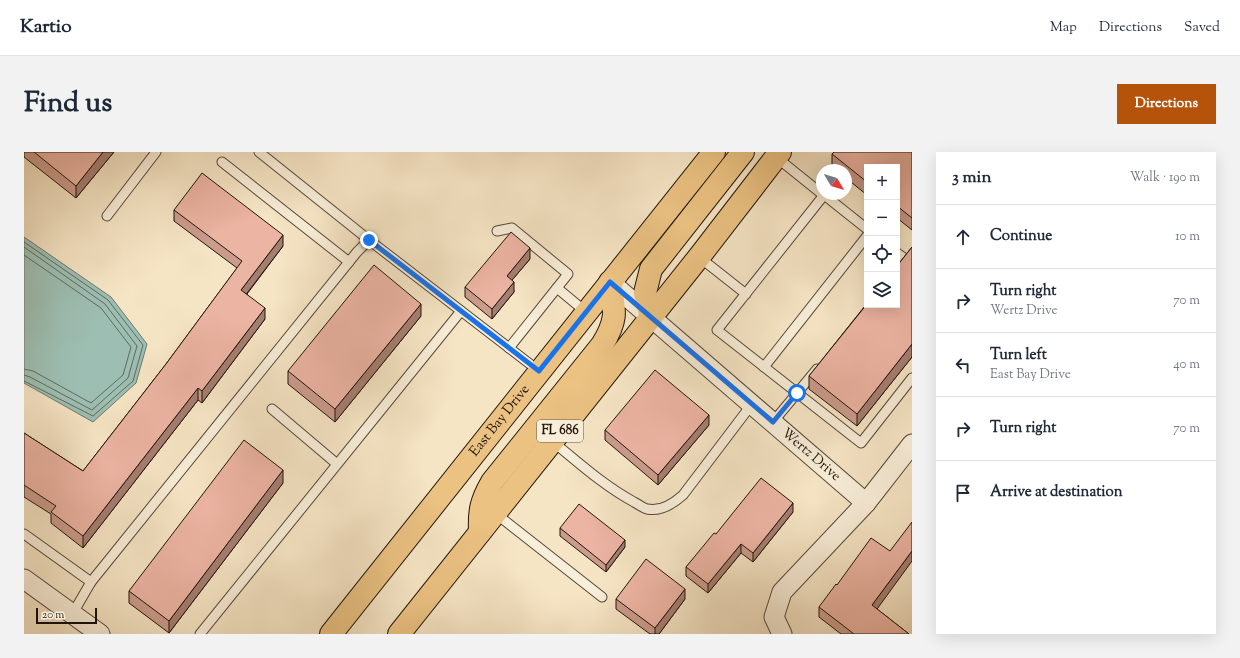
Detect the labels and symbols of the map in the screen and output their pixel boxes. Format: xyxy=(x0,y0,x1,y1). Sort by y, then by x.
north arrow xyxy=(816,164,852,200)
route end xyxy=(360,231,378,249)
street label: East Bay Drive xyxy=(465,381,535,461)
route start xyxy=(788,384,806,402)
road number: FL 686 xyxy=(537,420,583,442)
street label: Wertz Drive xyxy=(777,424,845,487)
scale bar xyxy=(36,606,97,625)

